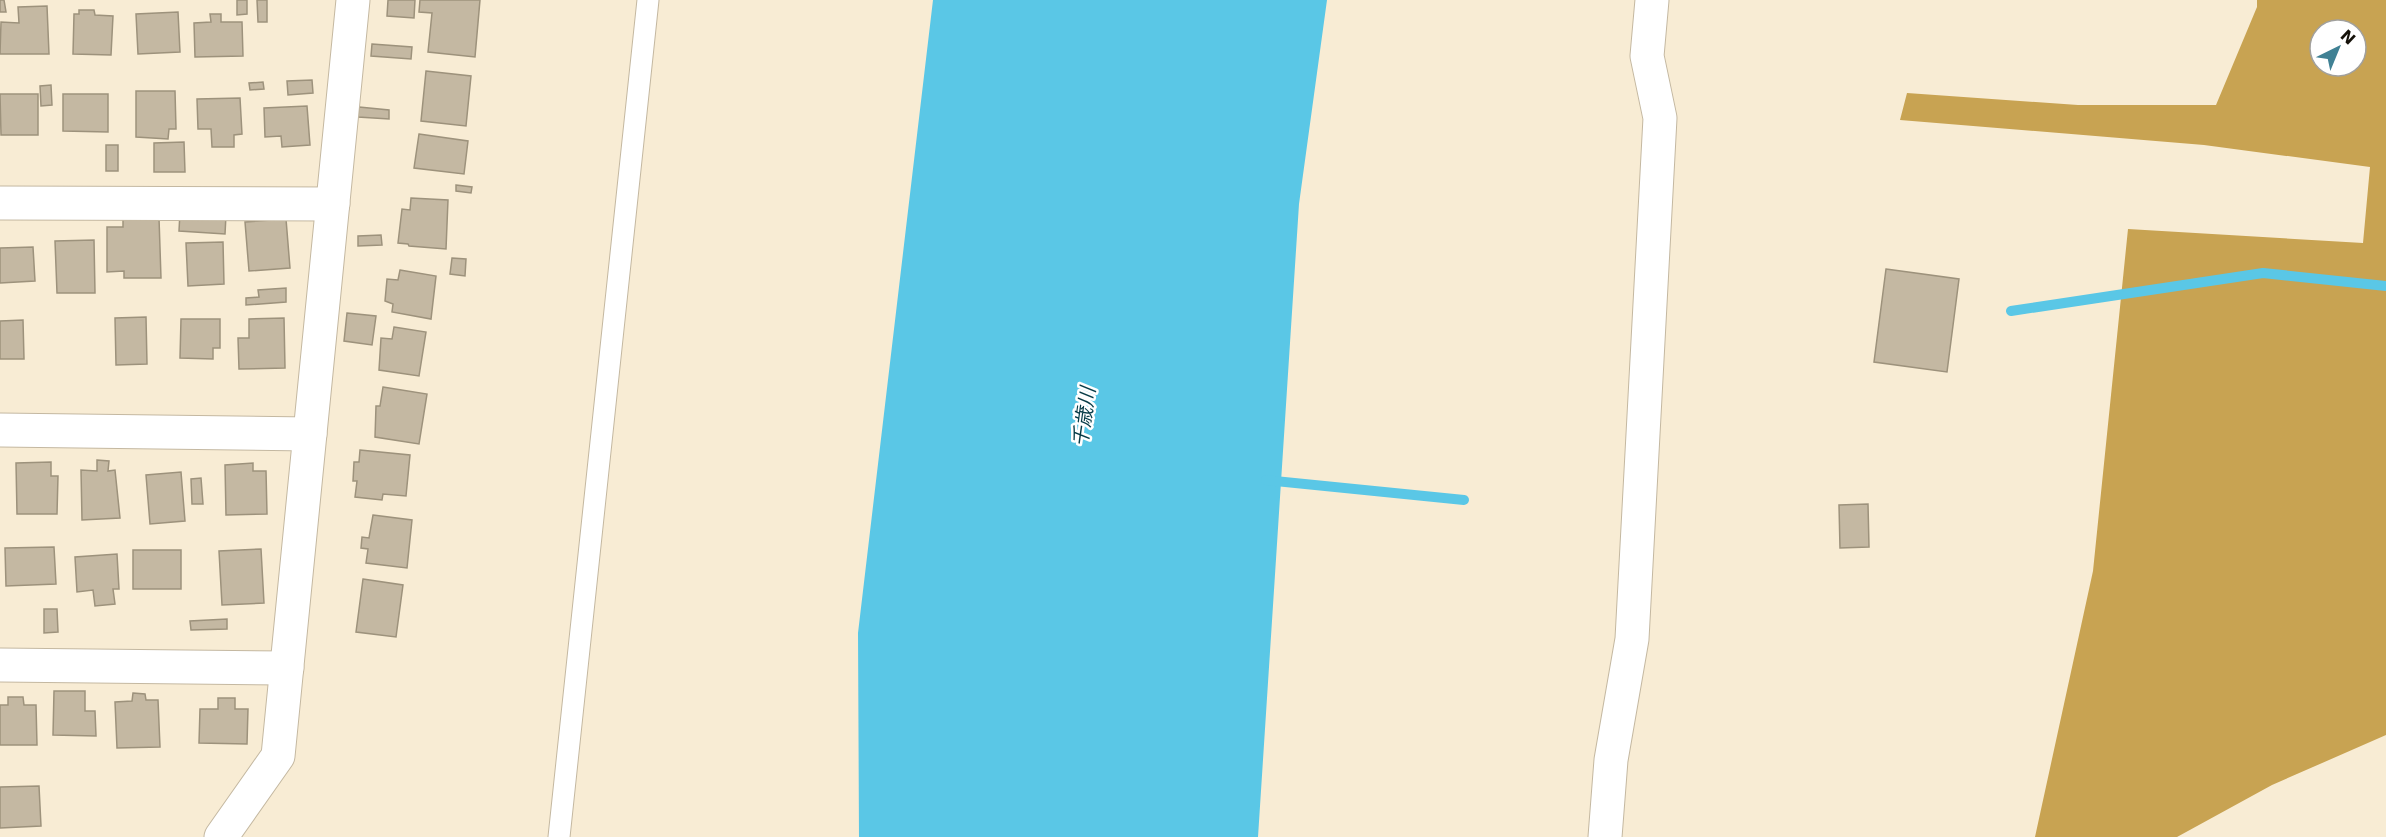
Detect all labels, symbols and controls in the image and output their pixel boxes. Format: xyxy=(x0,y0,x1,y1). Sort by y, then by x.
north arrow xyxy=(2308,18,2368,78)
text: N xyxy=(2337,26,2359,49)
water label: 千歳川 xyxy=(1068,384,1100,448)

